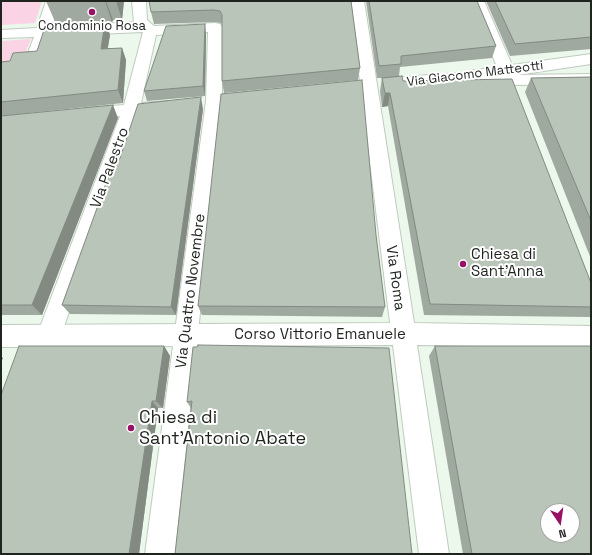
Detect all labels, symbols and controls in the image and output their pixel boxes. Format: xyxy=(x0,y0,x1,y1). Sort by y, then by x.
marker: Condominio Rosa xyxy=(87,7,97,17)
place label: Condominio Rosa xyxy=(38,18,146,34)
street label: Via Giacomo Matteotti xyxy=(406,58,544,90)
street label: Via Palestro xyxy=(87,125,133,211)
street label: Via Quattro Novembre xyxy=(173,213,209,369)
street label: Via Roma xyxy=(382,244,408,312)
place label: Chiesa di Sant'Anna xyxy=(471,246,544,281)
marker: Chiesa di Sant'Anna xyxy=(458,259,468,269)
street label: Corso Vittorio Emanuele xyxy=(234,326,406,344)
place label: Chiesa di Sant'Antonio Abate xyxy=(139,407,306,450)
marker: Chiesa di Sant'Antonio Abate xyxy=(126,423,136,433)
north arrow xyxy=(540,503,580,543)
text: N xyxy=(557,526,568,541)

